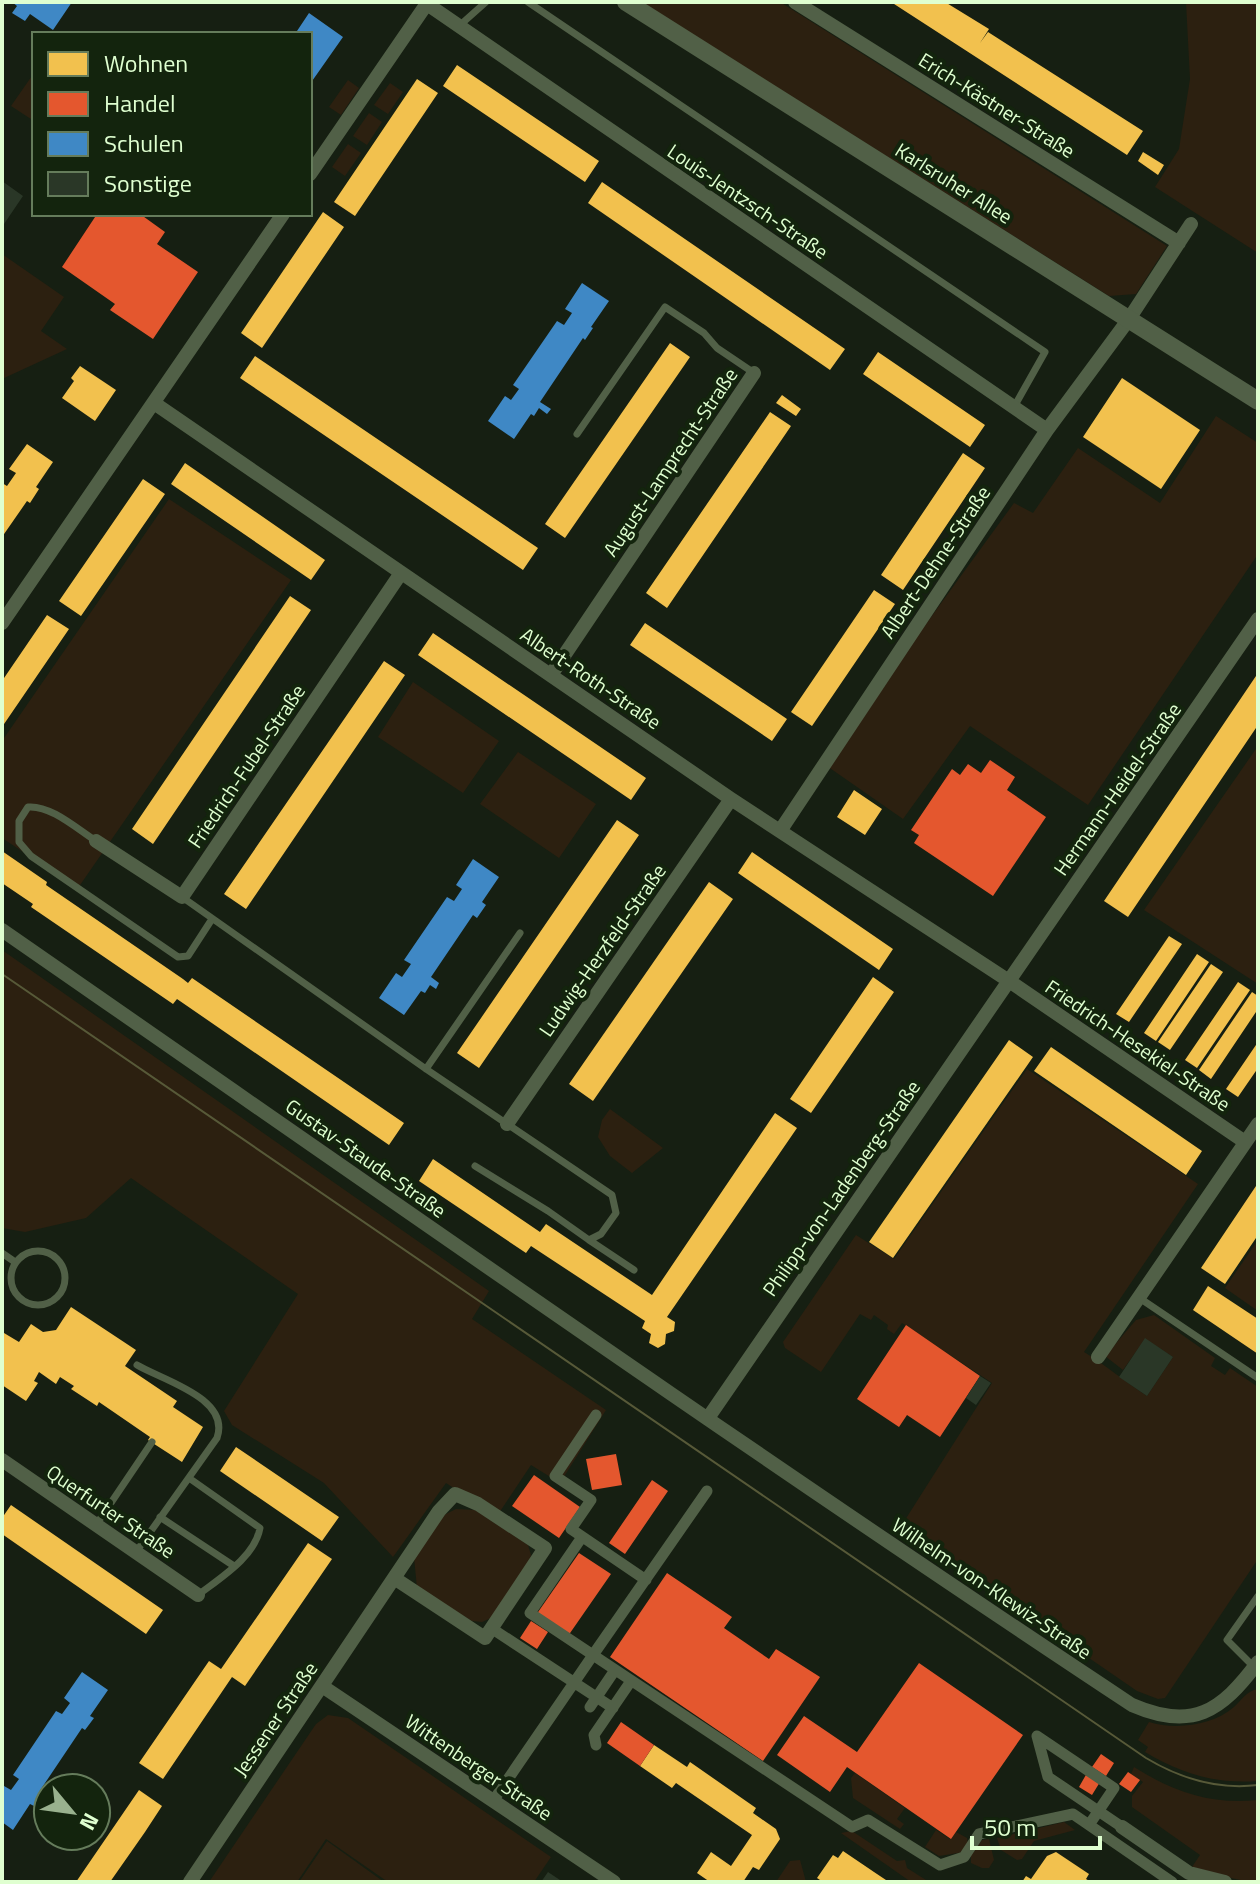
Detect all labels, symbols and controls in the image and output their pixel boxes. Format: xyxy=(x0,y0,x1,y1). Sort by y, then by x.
legend xyxy=(32,32,312,216)
street label: Erich-Kästner-Straße xyxy=(913,44,1081,166)
text: Wohnen xyxy=(104,45,188,81)
text: Handel xyxy=(104,85,175,121)
text: Schulen xyxy=(104,125,184,161)
street label: Karlsruher Allee xyxy=(889,135,1019,231)
street label: Louis-Jentzsch-Straße xyxy=(661,136,835,266)
text: Sonstige xyxy=(104,165,192,201)
street label: August-Lamprecht-Straße xyxy=(595,361,745,563)
street label: Albert-Dehne-Straße xyxy=(872,479,998,645)
street label: Albert-Roth-Straße xyxy=(514,619,668,737)
street label: Friedrich-Fubel-Straße xyxy=(179,678,313,854)
street label: Hermann-Heidel-Straße xyxy=(1046,696,1188,882)
street label: Ludwig-Herzfeld-Straße xyxy=(531,857,673,1043)
street label: Friedrich-Hesekiel-Straße xyxy=(1039,971,1237,1119)
street label: Philipp-von-Ladenberg-Straße xyxy=(754,1073,928,1303)
street label: Gustav-Staude-Straße xyxy=(279,1091,453,1225)
street label: Querfurter Straße xyxy=(40,1456,182,1566)
street label: Wilhelm-von-Klewiz-Straße xyxy=(886,1509,1098,1667)
street label: Jessener Straße xyxy=(225,1655,325,1783)
street label: Wittenberger Straße xyxy=(399,1706,559,1828)
north arrow xyxy=(32,1772,112,1852)
scale bar xyxy=(972,1800,1100,1850)
text: N xyxy=(71,1807,108,1837)
text: 50 m xyxy=(984,1809,1036,1845)

